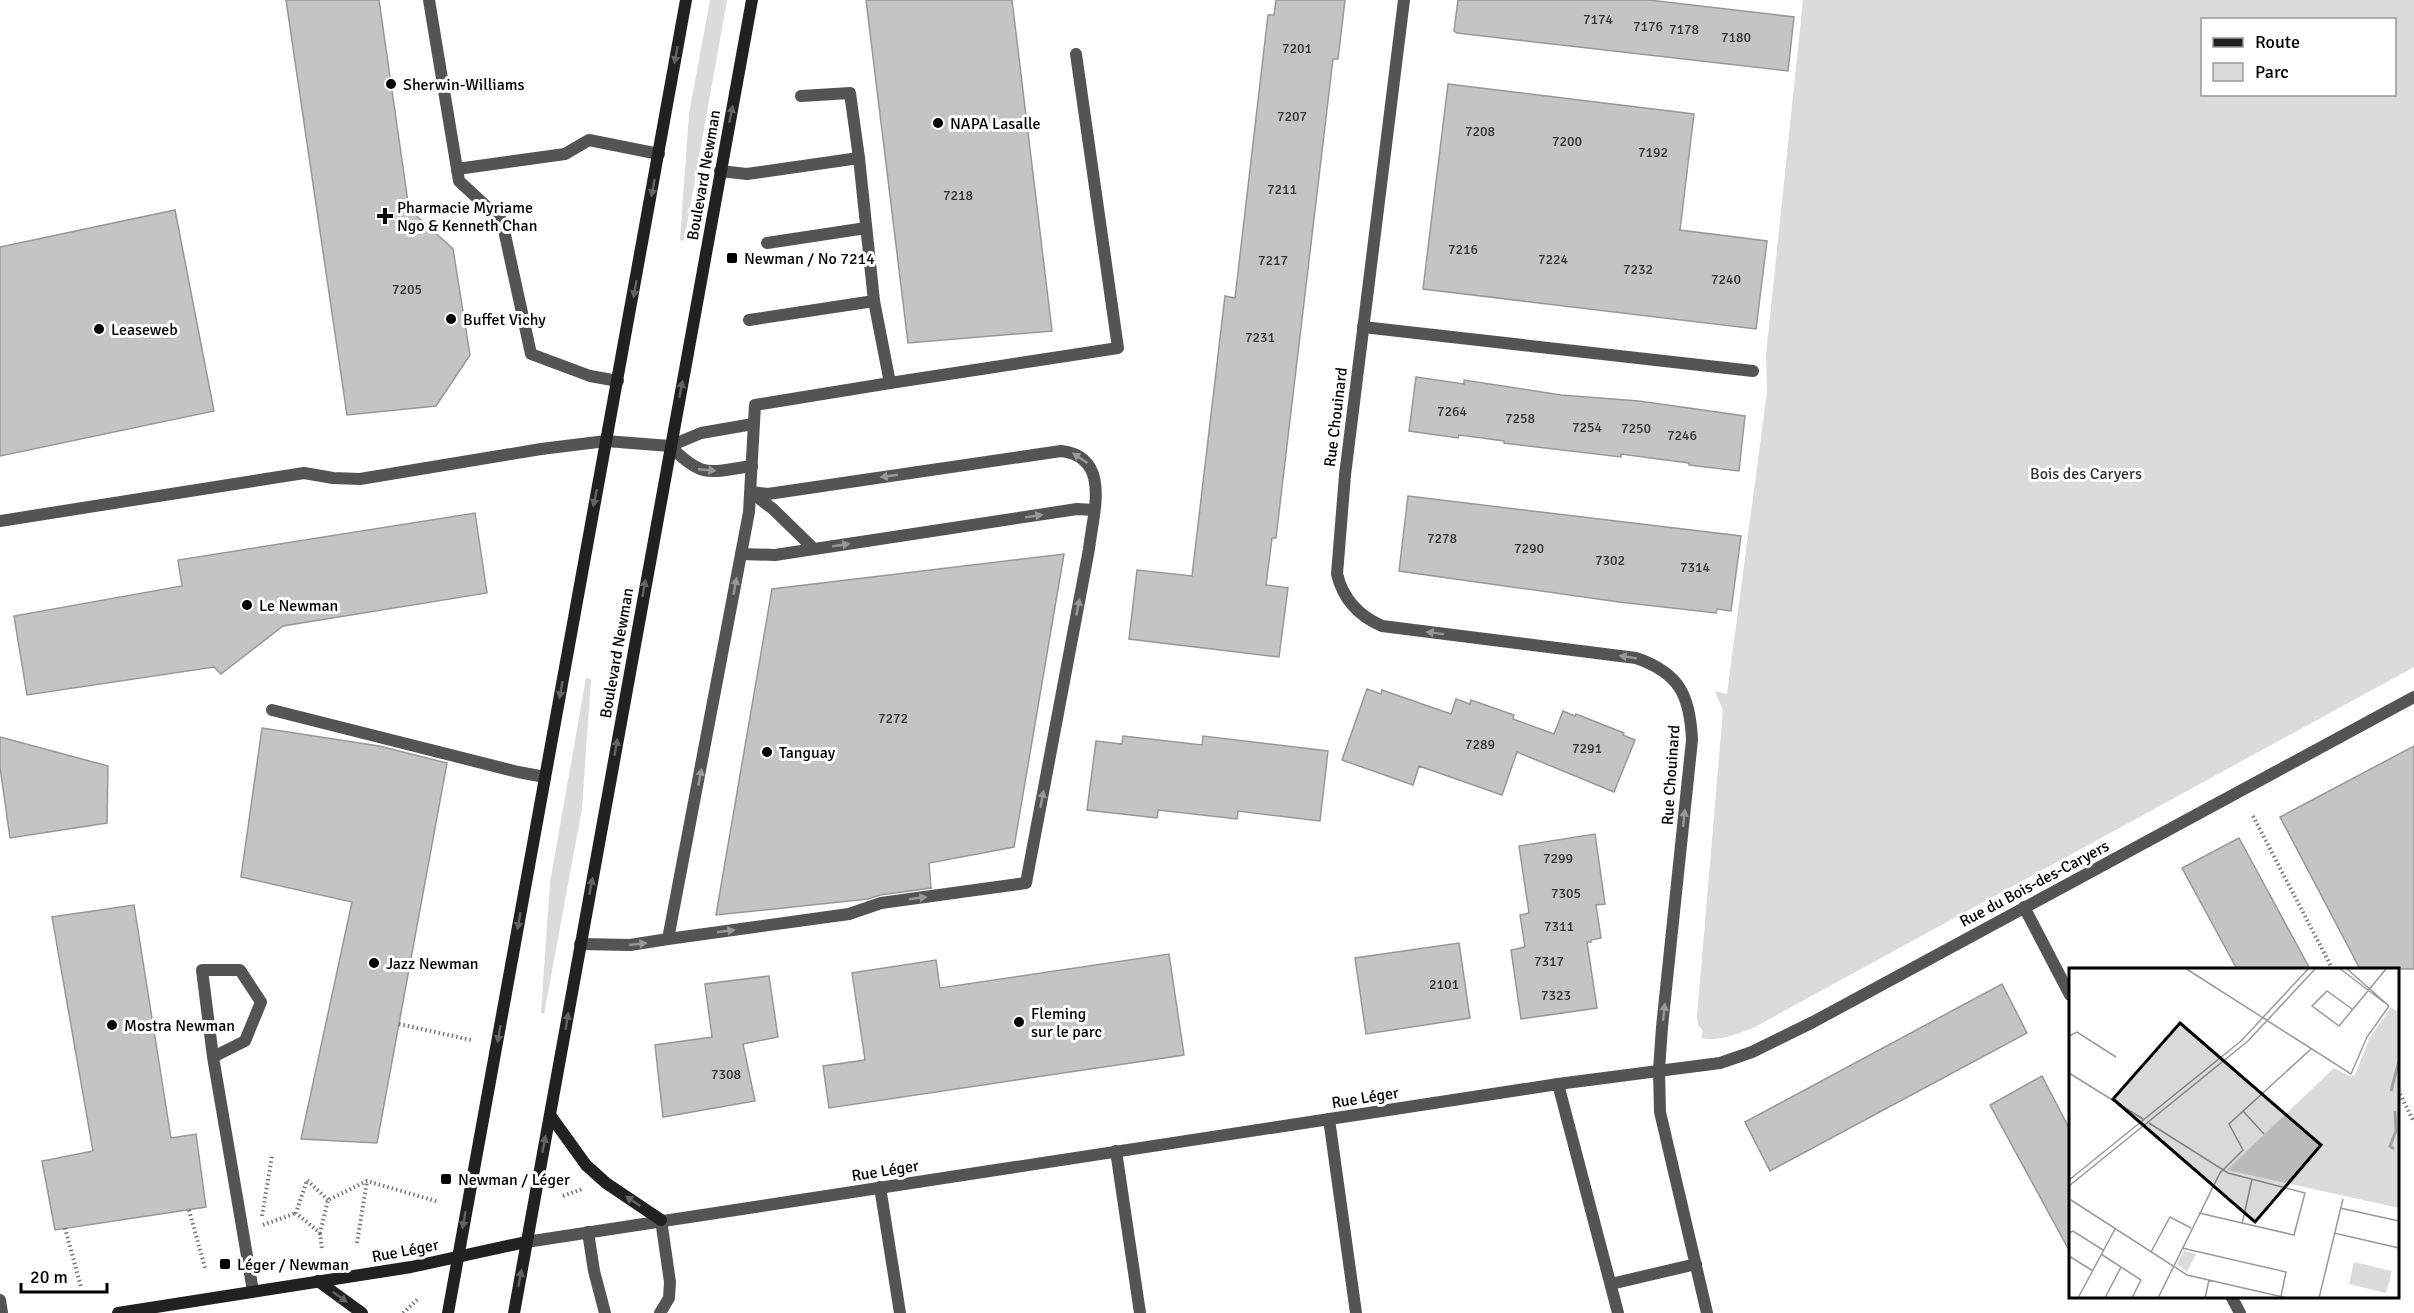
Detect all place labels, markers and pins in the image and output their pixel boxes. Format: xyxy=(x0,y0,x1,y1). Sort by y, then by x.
place label: Sherwin-Williams xyxy=(403,75,525,95)
marker: Sherwin-Williams xyxy=(384,77,398,91)
place label: NAPA Lasalle xyxy=(950,114,1041,134)
marker: NAPA Lasalle xyxy=(931,116,945,130)
place label: Pharmacie Myriame Ngo & Kenneth Chan xyxy=(397,198,537,236)
marker: Pharmacie Myriame Ngo & Kenneth Chan xyxy=(378,209,392,223)
place label: Newman / No 7214 xyxy=(744,249,875,269)
marker: Newman / No 7214 xyxy=(725,251,739,265)
place label: Buffet Vichy xyxy=(463,310,546,330)
marker: Buffet Vichy xyxy=(444,312,458,326)
place label: Leaseweb xyxy=(111,320,178,340)
marker: Leaseweb xyxy=(92,322,106,336)
place label: Le Newman xyxy=(259,596,338,616)
marker: Le Newman xyxy=(240,598,254,612)
place label: Tanguay xyxy=(779,743,836,763)
marker: Tanguay xyxy=(760,745,774,759)
place label: Jazz Newman xyxy=(386,954,479,974)
marker: Jazz Newman xyxy=(367,956,381,970)
place label: Fleming sur le parc xyxy=(1031,1004,1102,1042)
marker: Fleming sur le parc xyxy=(1012,1015,1026,1029)
place label: Mostra Newman xyxy=(124,1016,235,1036)
marker: Mostra Newman xyxy=(105,1018,119,1032)
place label: Newman / Léger xyxy=(458,1170,570,1190)
marker: Newman / Léger xyxy=(439,1172,453,1186)
place label: Léger / Newman xyxy=(237,1255,349,1275)
marker: Léger / Newman xyxy=(218,1257,232,1271)

